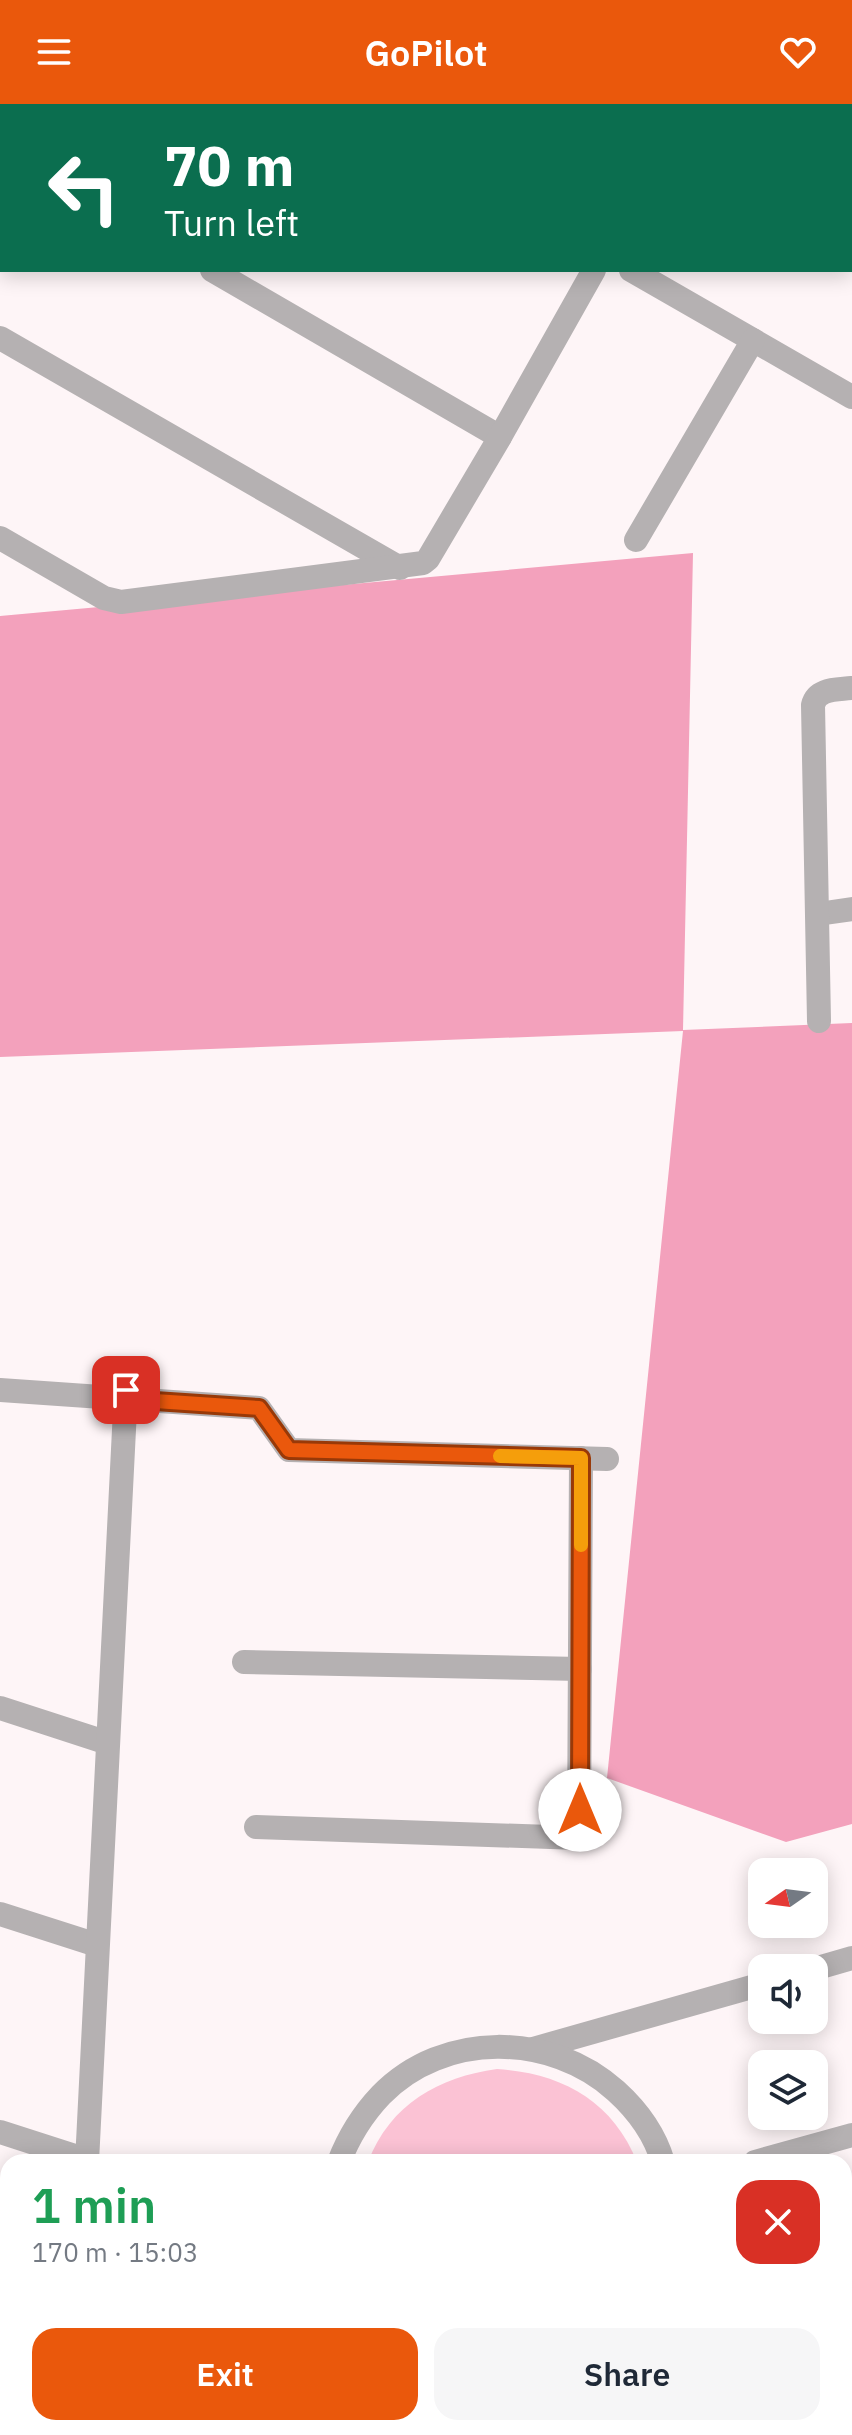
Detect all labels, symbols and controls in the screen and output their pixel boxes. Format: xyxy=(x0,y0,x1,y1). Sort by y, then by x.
text: GoPilot xyxy=(364,29,488,76)
icon: menu xyxy=(32,30,76,74)
icon: heart xyxy=(776,30,820,74)
text: 70 m xyxy=(164,129,294,201)
icon: left xyxy=(32,136,136,240)
text: Turn left xyxy=(164,199,299,246)
pin xyxy=(92,1356,160,1424)
icon: arrive xyxy=(104,1368,148,1412)
position arrow xyxy=(538,1768,622,1852)
north arrow xyxy=(748,1858,828,1938)
map controls xyxy=(748,1858,828,2130)
button: sound xyxy=(748,1954,828,2034)
button: layers xyxy=(748,2050,828,2130)
text: 1 min xyxy=(32,2174,156,2236)
button: close xyxy=(736,2180,820,2264)
text: 170 m · 15:03 xyxy=(32,2235,198,2269)
button: Exit xyxy=(32,2328,418,2420)
button: Share xyxy=(434,2328,820,2420)

